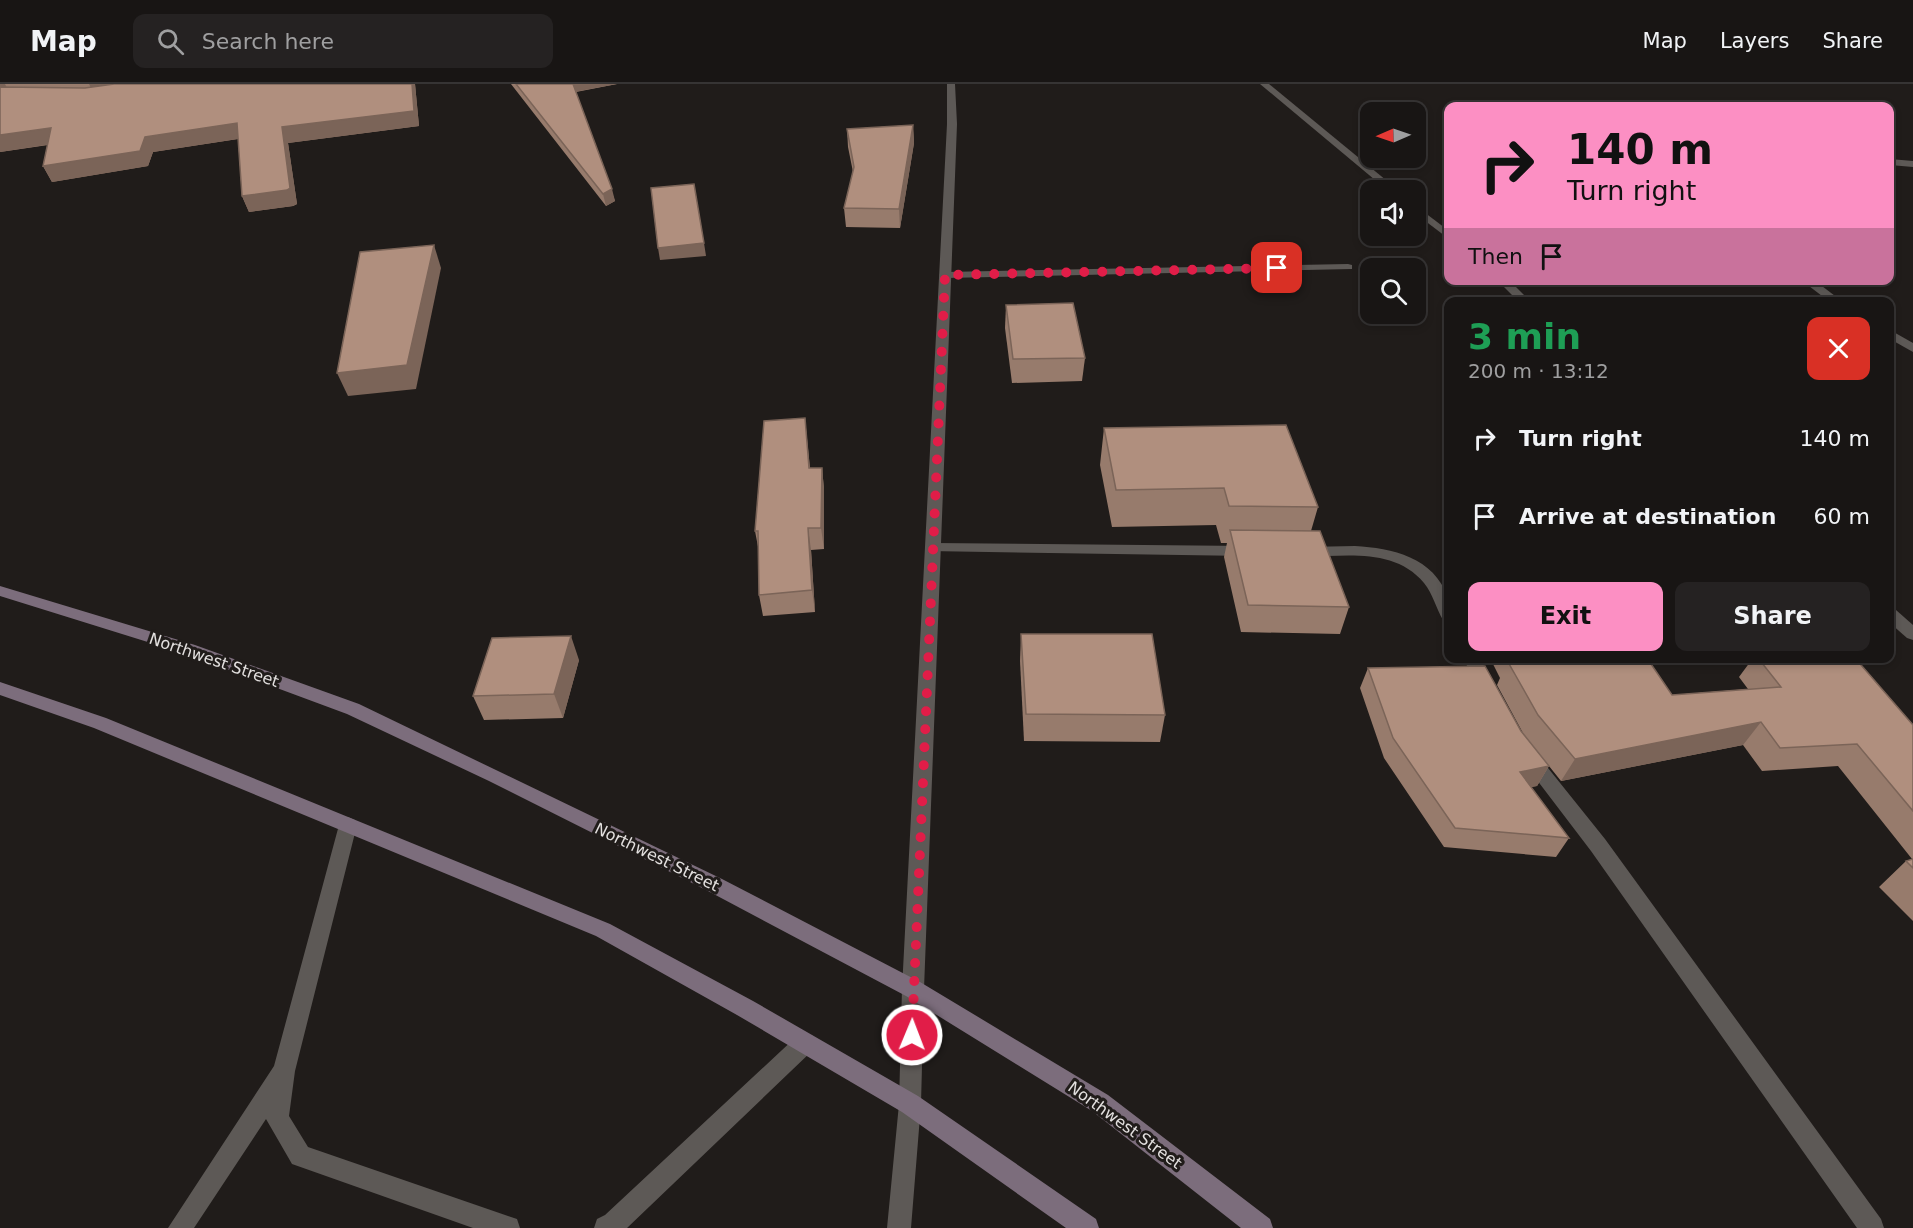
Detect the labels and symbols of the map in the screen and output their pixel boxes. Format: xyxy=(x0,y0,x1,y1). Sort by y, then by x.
north arrow xyxy=(1360,102,1426,168)
pin xyxy=(1251,242,1302,293)
street label: Northwest Street xyxy=(147,629,281,691)
street label: Northwest Street xyxy=(592,819,722,895)
position arrow xyxy=(880,1003,944,1067)
street label: Northwest Street xyxy=(1064,1077,1186,1173)

